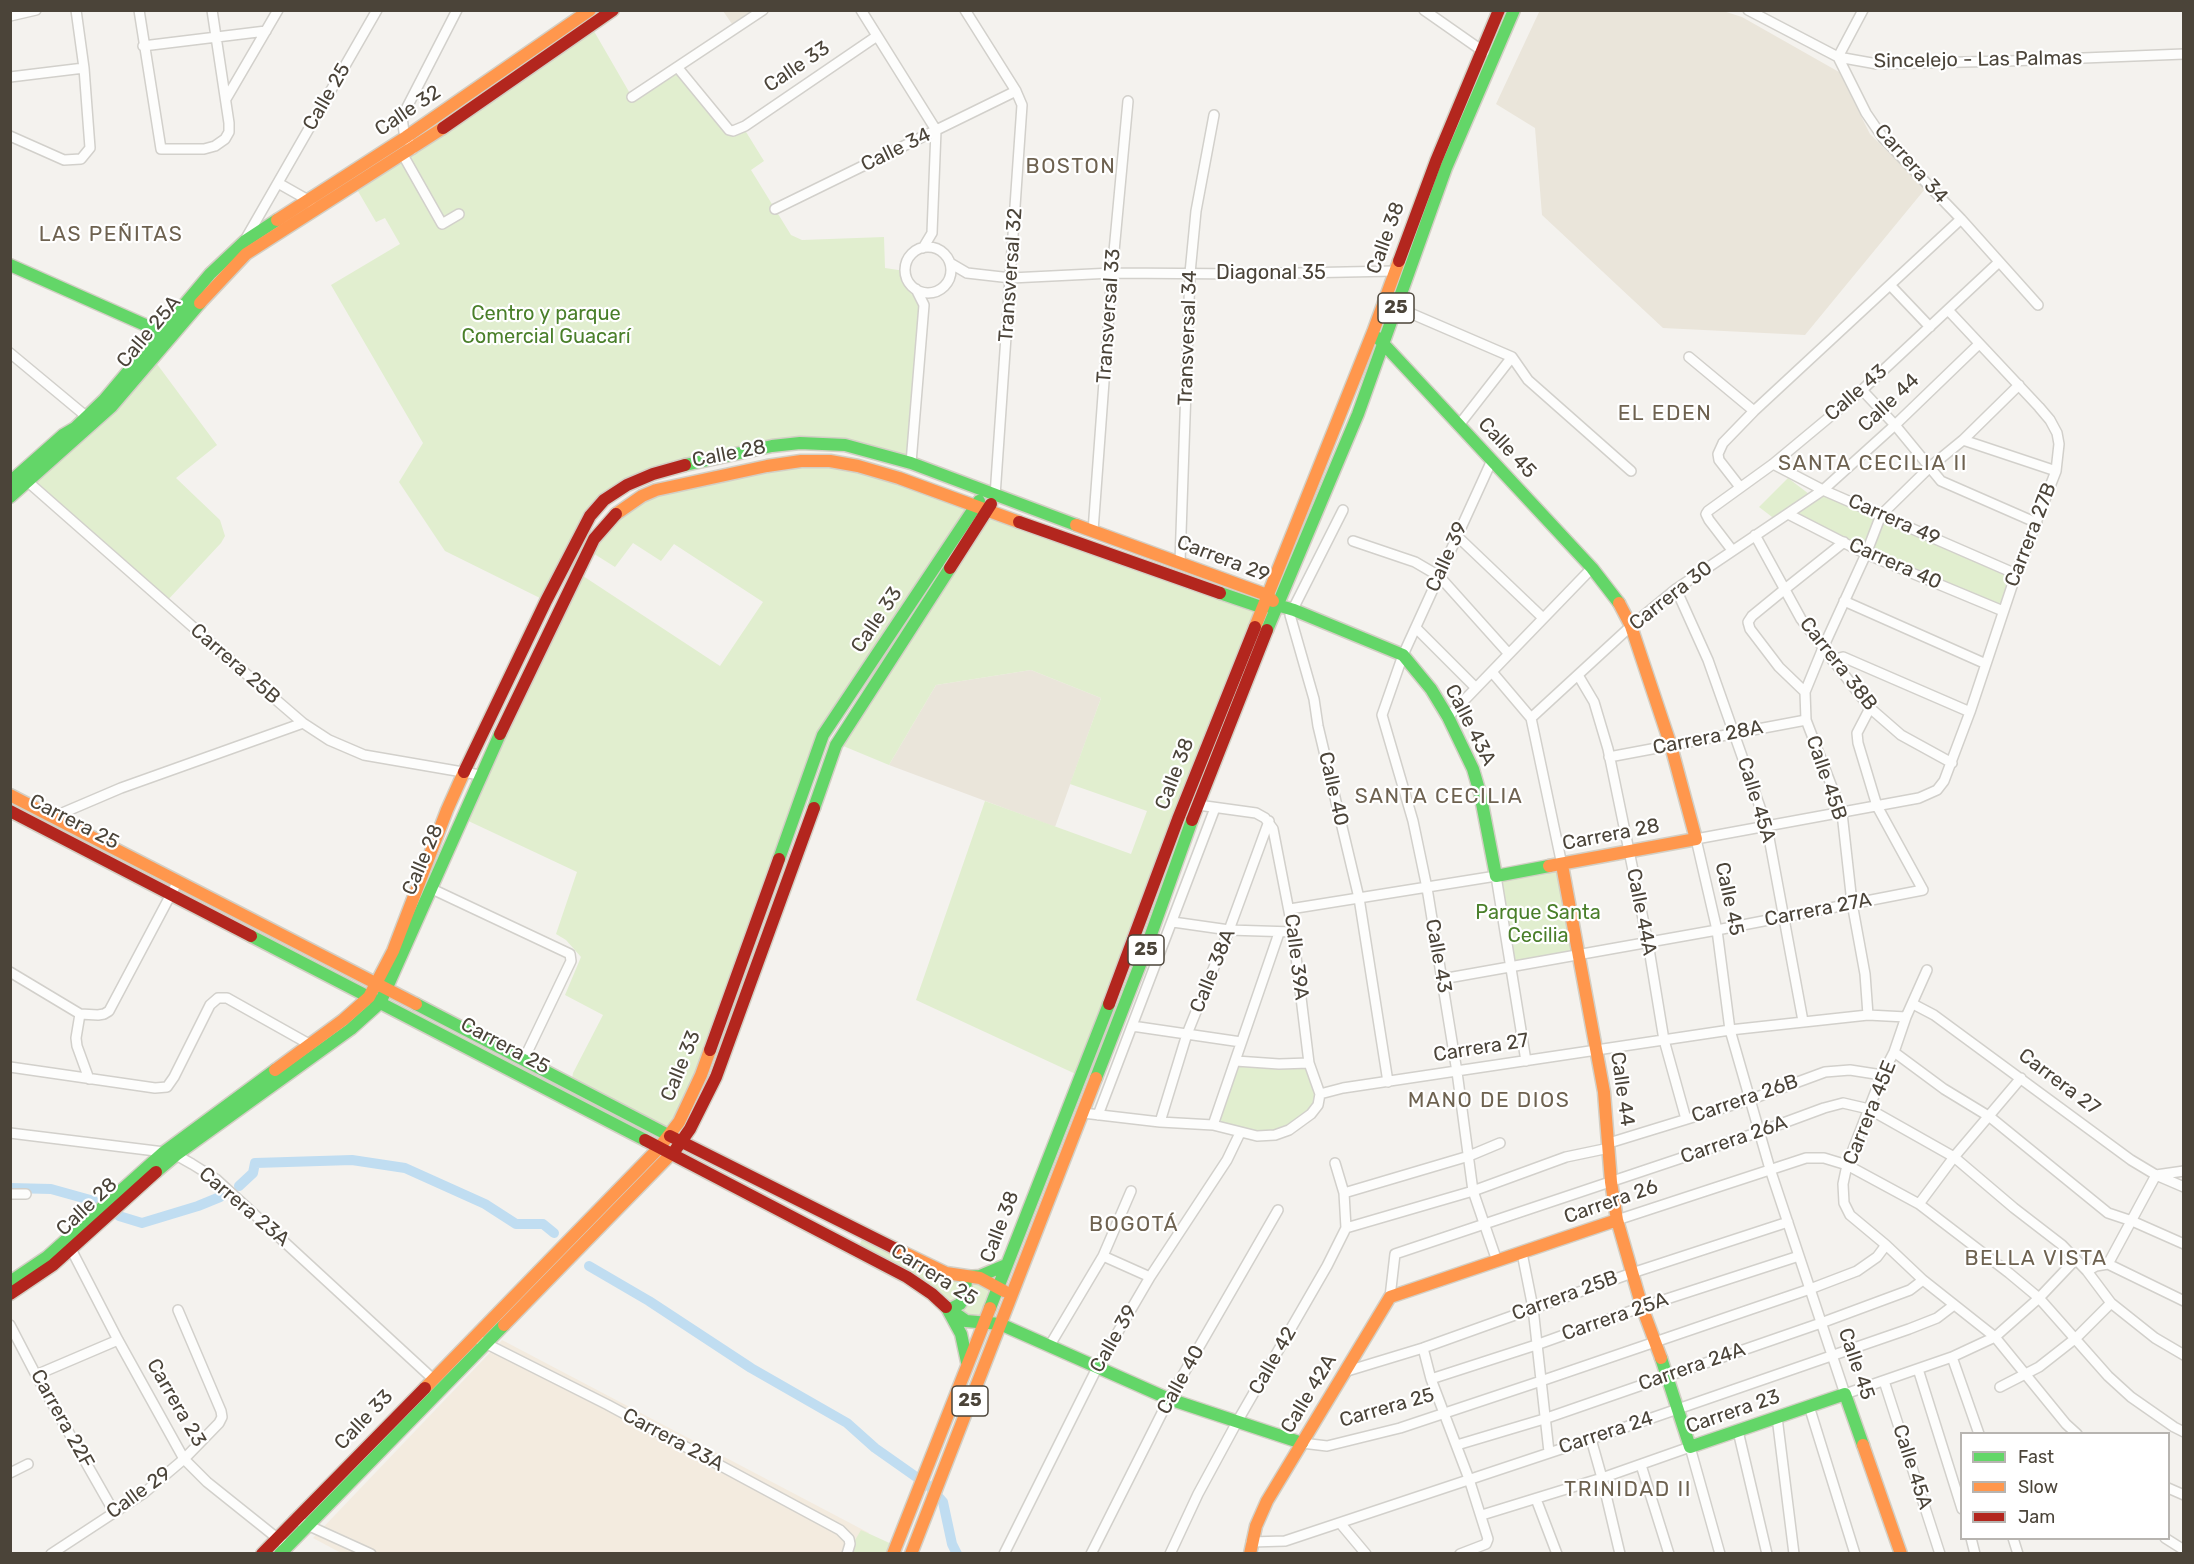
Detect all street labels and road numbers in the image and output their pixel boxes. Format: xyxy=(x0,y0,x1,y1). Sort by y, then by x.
street label: Calle 33 xyxy=(760,36,834,98)
street label: Sincelejo - Las Palmas xyxy=(1873,46,2083,74)
street label: Calle 25 xyxy=(298,59,356,135)
street label: Calle 32 xyxy=(371,80,445,142)
street label: Carrera 34 xyxy=(1869,119,1953,209)
street label: Calle 34 xyxy=(857,123,935,177)
street label: Calle 38 xyxy=(1362,199,1410,277)
street label: Transversal 32 xyxy=(994,207,1028,343)
street label: Transversal 33 xyxy=(1092,248,1126,384)
street label: Diagonal 35 xyxy=(1216,261,1326,285)
street label: Transversal 34 xyxy=(1174,270,1202,406)
street label: Calle 25A xyxy=(112,291,186,373)
road number: 25 xyxy=(1378,293,1414,323)
street label: Calle 43 xyxy=(1820,359,1892,427)
street label: Calle 44 xyxy=(1853,369,1925,437)
street label: Calle 45 xyxy=(1473,413,1541,483)
street label: Calle 28 xyxy=(690,435,768,473)
street label: Carrera 27B xyxy=(2000,480,2062,590)
street label: Carrera 49 xyxy=(1844,489,1944,551)
street label: Calle 39 xyxy=(1421,518,1473,596)
street label: Carrera 29 xyxy=(1173,530,1273,588)
street label: Carrera 40 xyxy=(1845,533,1945,595)
street label: Carrera 30 xyxy=(1625,556,1717,636)
street label: Calle 33 xyxy=(846,583,908,657)
street label: Carrera 38B xyxy=(1794,612,1882,716)
street label: Carrera 25B xyxy=(185,619,285,709)
street label: Calle 43A xyxy=(1439,680,1501,770)
street label: Carrera 28A xyxy=(1651,716,1765,760)
street label: Calle 45B xyxy=(1800,733,1852,823)
street label: Calle 38 xyxy=(1150,735,1200,813)
street label: Calle 40 xyxy=(1313,750,1353,828)
street label: Calle 45A xyxy=(1732,754,1780,846)
street label: Carrera 25 xyxy=(25,789,123,855)
street label: Carrera 28 xyxy=(1560,814,1662,856)
street label: Calle 28 xyxy=(397,821,449,899)
street label: Calle 45 xyxy=(1710,860,1748,938)
street label: Calle 44A xyxy=(1621,866,1661,958)
street label: Carrera 27A xyxy=(1763,888,1873,932)
street label: Calle 39A xyxy=(1279,913,1313,1001)
street label: Calle 43 xyxy=(1420,917,1456,995)
street label: Calle 38A xyxy=(1185,926,1241,1016)
road number: 25 xyxy=(1128,935,1164,965)
street label: Carrera 25 xyxy=(456,1013,554,1079)
street label: Calle 33 xyxy=(656,1027,706,1105)
street label: Carrera 27 xyxy=(1432,1029,1530,1067)
street label: Carrera 27 xyxy=(2013,1044,2105,1120)
street label: Calle 44 xyxy=(1605,1050,1639,1128)
street label: Carrera 45E xyxy=(1838,1057,1902,1169)
street label: Carrera 26B xyxy=(1689,1070,1801,1128)
street label: Carrera 26A xyxy=(1678,1111,1790,1169)
street label: Carrera 23A xyxy=(194,1162,294,1252)
street label: Calle 28 xyxy=(52,1173,122,1241)
street label: Carrera 26 xyxy=(1561,1175,1661,1229)
street label: Calle 38 xyxy=(975,1188,1025,1266)
street label: Carrera 25 xyxy=(886,1239,982,1311)
street label: Carrera 25B xyxy=(1509,1266,1621,1326)
street label: Carrera 25A xyxy=(1559,1288,1671,1346)
street label: Calle 39 xyxy=(1085,1301,1143,1377)
street label: Calle 42 xyxy=(1244,1323,1302,1399)
street label: Calle 45 xyxy=(1833,1325,1879,1403)
street label: Carrera 24A xyxy=(1635,1338,1749,1396)
street label: Calle 40 xyxy=(1152,1341,1210,1419)
street label: Calle 42A xyxy=(1276,1350,1342,1438)
street label: Carrera 23 xyxy=(141,1355,211,1451)
street label: Carrera 22F xyxy=(25,1365,99,1473)
street label: Carrera 25 xyxy=(1337,1383,1437,1433)
street label: Calle 33 xyxy=(330,1385,398,1455)
street label: Carrera 23 xyxy=(1683,1385,1783,1439)
road number: 25 xyxy=(952,1386,988,1416)
street label: Carrera 23A xyxy=(618,1403,728,1477)
street label: Carrera 24 xyxy=(1556,1406,1656,1460)
street label: Calle 45A xyxy=(1887,1422,1937,1512)
street label: Calle 29 xyxy=(102,1462,176,1524)

